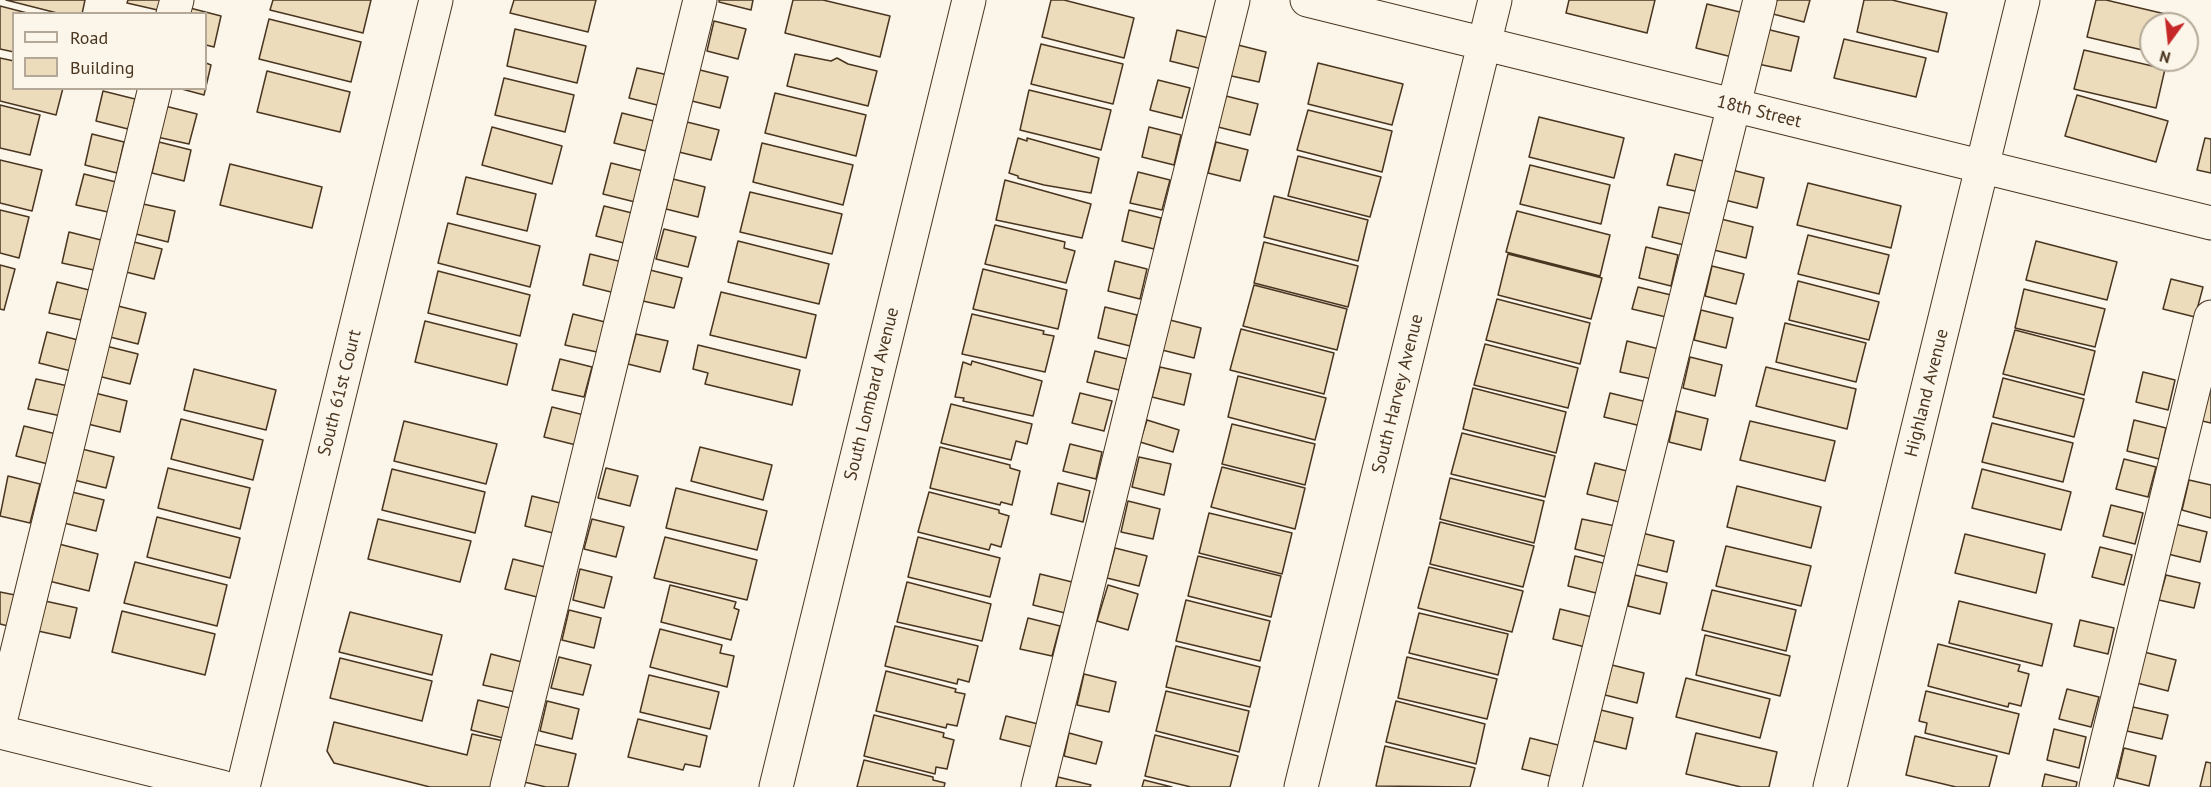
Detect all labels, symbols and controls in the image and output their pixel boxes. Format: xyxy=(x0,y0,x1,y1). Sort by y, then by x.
legend xyxy=(12,12,207,90)
north arrow xyxy=(2139,12,2199,72)
text: Road xyxy=(70,26,108,49)
text: N xyxy=(2157,46,2173,68)
text: Building xyxy=(70,56,134,79)
street label: 18th Street xyxy=(1714,91,1804,133)
street label: South Lombard Avenue xyxy=(840,305,904,483)
street label: South Harvey Avenue xyxy=(1368,312,1428,476)
street label: Highland Avenue xyxy=(1901,327,1953,459)
street label: South 61st Court xyxy=(314,328,366,458)

